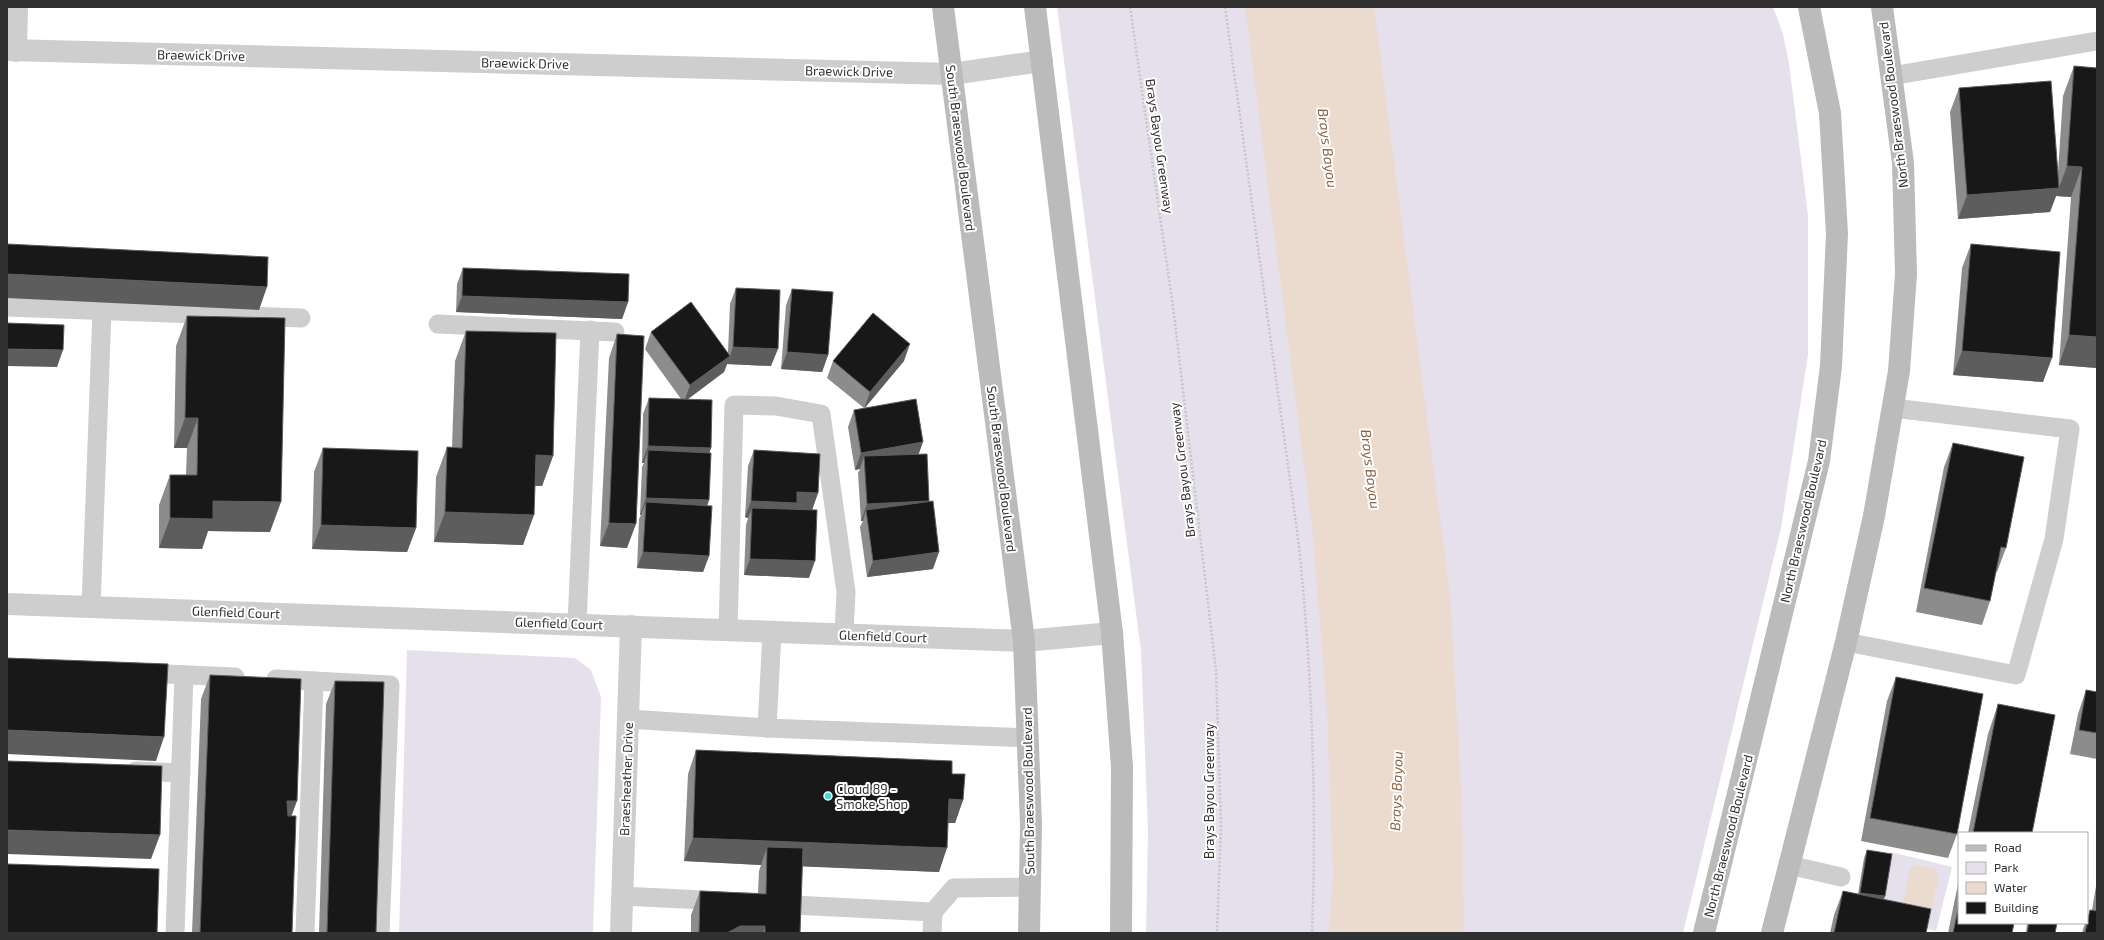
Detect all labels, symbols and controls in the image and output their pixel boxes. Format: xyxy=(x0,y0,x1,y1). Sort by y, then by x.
street label: North Braeswood Boulevard xyxy=(1875,21,1911,189)
street label: Braewick Drive xyxy=(157,46,245,64)
street label: Braewick Drive xyxy=(481,54,569,72)
street label: Braewick Drive xyxy=(805,62,893,80)
street label: South Braeswood Boulevard xyxy=(943,64,979,232)
street label: Brays Bayou Greenway xyxy=(1143,78,1177,215)
water label: Brays Bayou xyxy=(1315,107,1341,189)
street label: South Braeswood Boulevard xyxy=(984,385,1020,553)
street label: Brays Bayou Greenway xyxy=(1166,401,1198,538)
water label: Brays Bayou xyxy=(1358,428,1384,510)
street label: North Braeswood Boulevard xyxy=(1776,438,1830,604)
street label: Glenfield Court xyxy=(192,602,280,622)
street label: Glenfield Court xyxy=(515,613,603,633)
street label: Glenfield Court xyxy=(839,626,927,646)
street label: South Braeswood Boulevard xyxy=(1019,707,1037,875)
street label: Braesheather Drive xyxy=(616,722,636,836)
street label: Brays Bayou Greenway xyxy=(1201,723,1217,859)
water label: Brays Bayou xyxy=(1386,751,1406,831)
street label: North Braeswood Boulevard xyxy=(1700,753,1756,919)
place label: Cloud 89 - Smoke Shop xyxy=(836,781,908,812)
marker: Cloud 89 - Smoke Shop xyxy=(823,791,833,801)
legend xyxy=(1958,832,2088,924)
text: Road xyxy=(1994,840,2022,854)
text: Park xyxy=(1994,860,2019,874)
text: Water xyxy=(1994,880,2028,894)
text: Building xyxy=(1994,900,2039,914)

